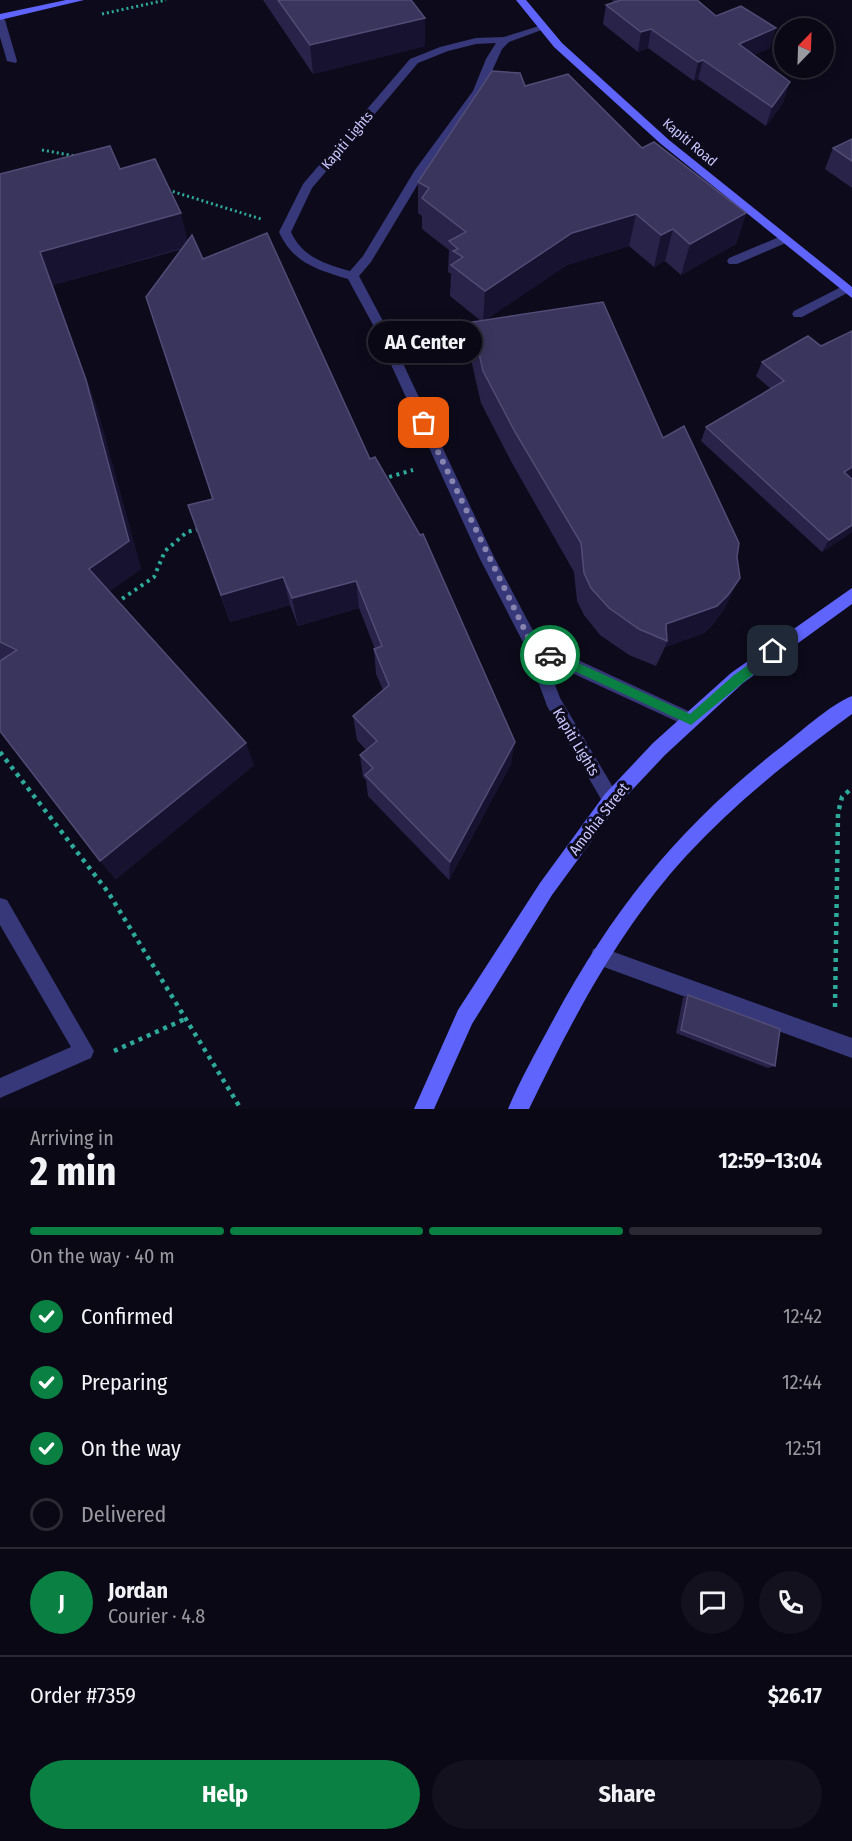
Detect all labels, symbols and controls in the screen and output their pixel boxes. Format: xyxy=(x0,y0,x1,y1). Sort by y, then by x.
north arrow xyxy=(774,18,834,78)
map controls xyxy=(774,18,834,78)
street label: Kapiti Lights xyxy=(318,108,377,173)
street label: Kapiti Road xyxy=(659,115,720,170)
callout: AA Center xyxy=(367,321,481,363)
text: AA Center xyxy=(385,330,465,354)
pin xyxy=(398,397,449,448)
icon: bag xyxy=(407,406,440,439)
courier xyxy=(520,625,580,685)
pin xyxy=(747,625,798,676)
icon: home xyxy=(756,634,789,667)
icon: car xyxy=(534,639,567,672)
street label: Kapiti Lights xyxy=(549,705,603,779)
street label: Amohia Street xyxy=(565,779,633,859)
text: Arriving in xyxy=(30,1126,114,1150)
text: 12:59–13:04 xyxy=(718,1147,822,1174)
text: 2 min xyxy=(30,1149,116,1195)
text: On the way · 40 m xyxy=(30,1244,175,1268)
icon: check xyxy=(30,1300,63,1333)
text: Confirmed xyxy=(81,1303,174,1330)
text: 12:42 xyxy=(783,1304,822,1328)
icon: check xyxy=(30,1366,63,1399)
text: Preparing xyxy=(81,1369,167,1396)
text: 12:44 xyxy=(782,1370,822,1394)
icon: check xyxy=(30,1432,63,1465)
text: On the way xyxy=(81,1435,181,1462)
text: 12:51 xyxy=(785,1436,822,1460)
text: Delivered xyxy=(81,1501,166,1528)
button: chat xyxy=(681,1571,744,1634)
button: phone xyxy=(759,1571,822,1634)
text: Jordan xyxy=(108,1577,168,1604)
text: J xyxy=(58,1589,65,1616)
text: Courier · 4.8 xyxy=(108,1604,205,1628)
text: Order #7359 xyxy=(30,1682,136,1709)
text: $26.17 xyxy=(768,1682,822,1709)
button: Help xyxy=(30,1760,420,1829)
button: Share xyxy=(432,1760,822,1829)

